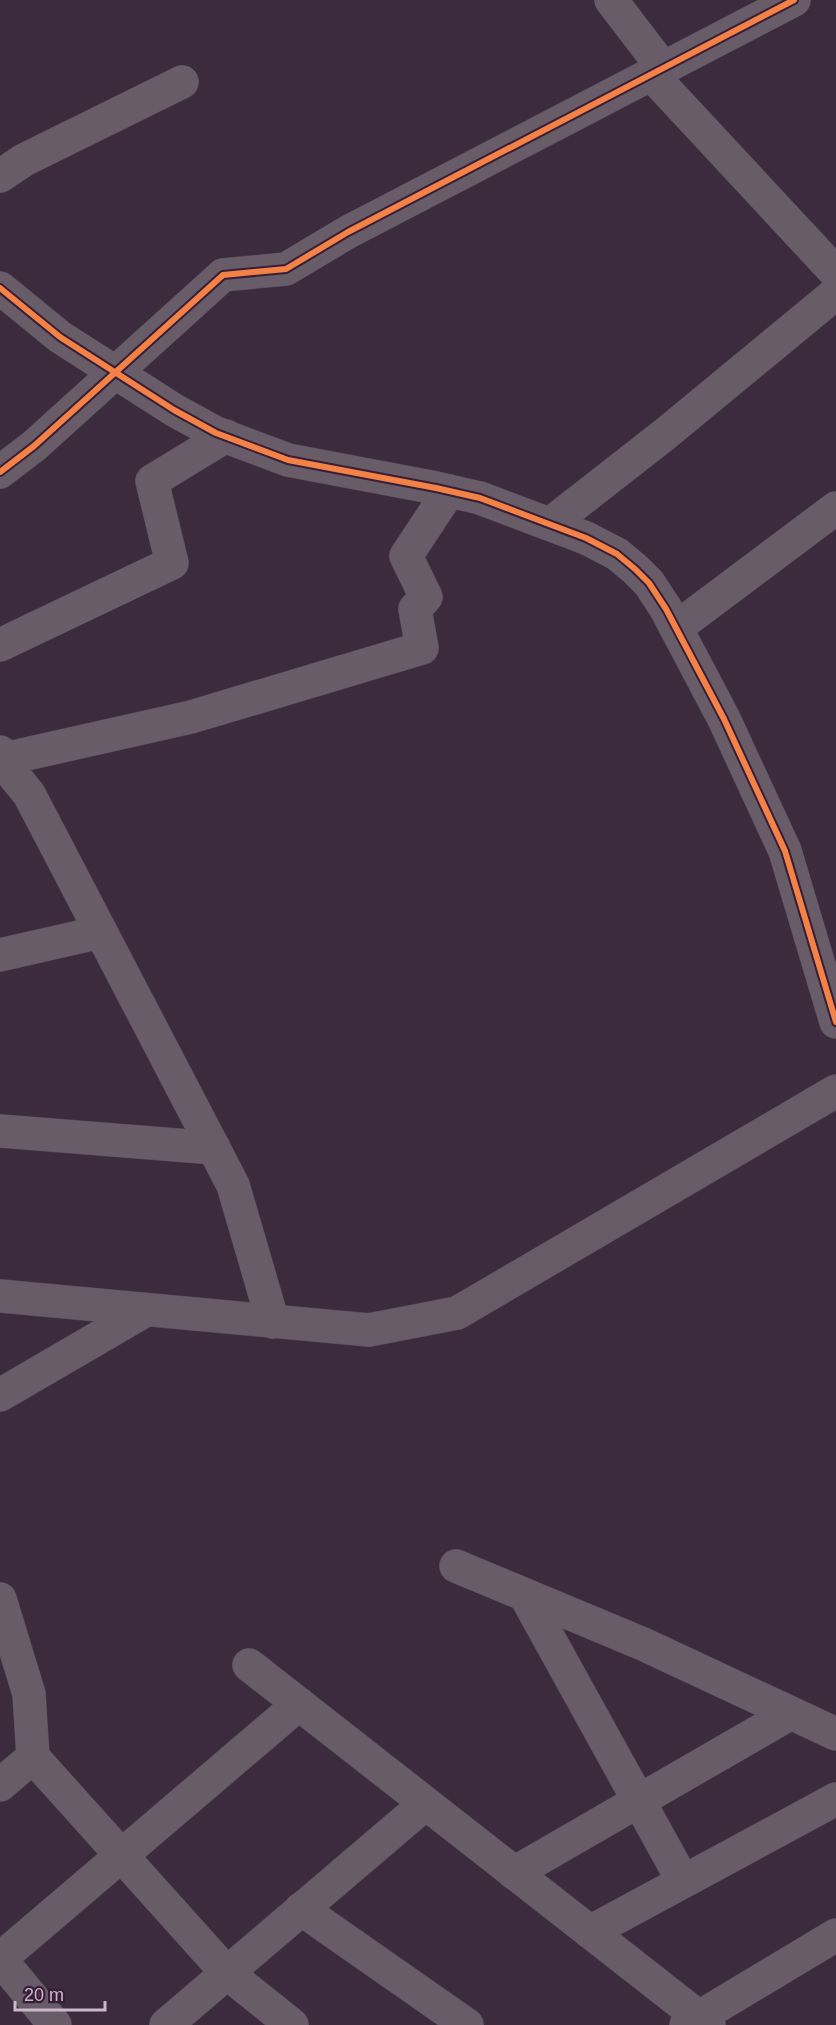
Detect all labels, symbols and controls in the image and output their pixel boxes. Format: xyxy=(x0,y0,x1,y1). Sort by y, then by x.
scale bar xyxy=(15,1974,105,2012)
text: 20 m xyxy=(24,1985,64,2005)

